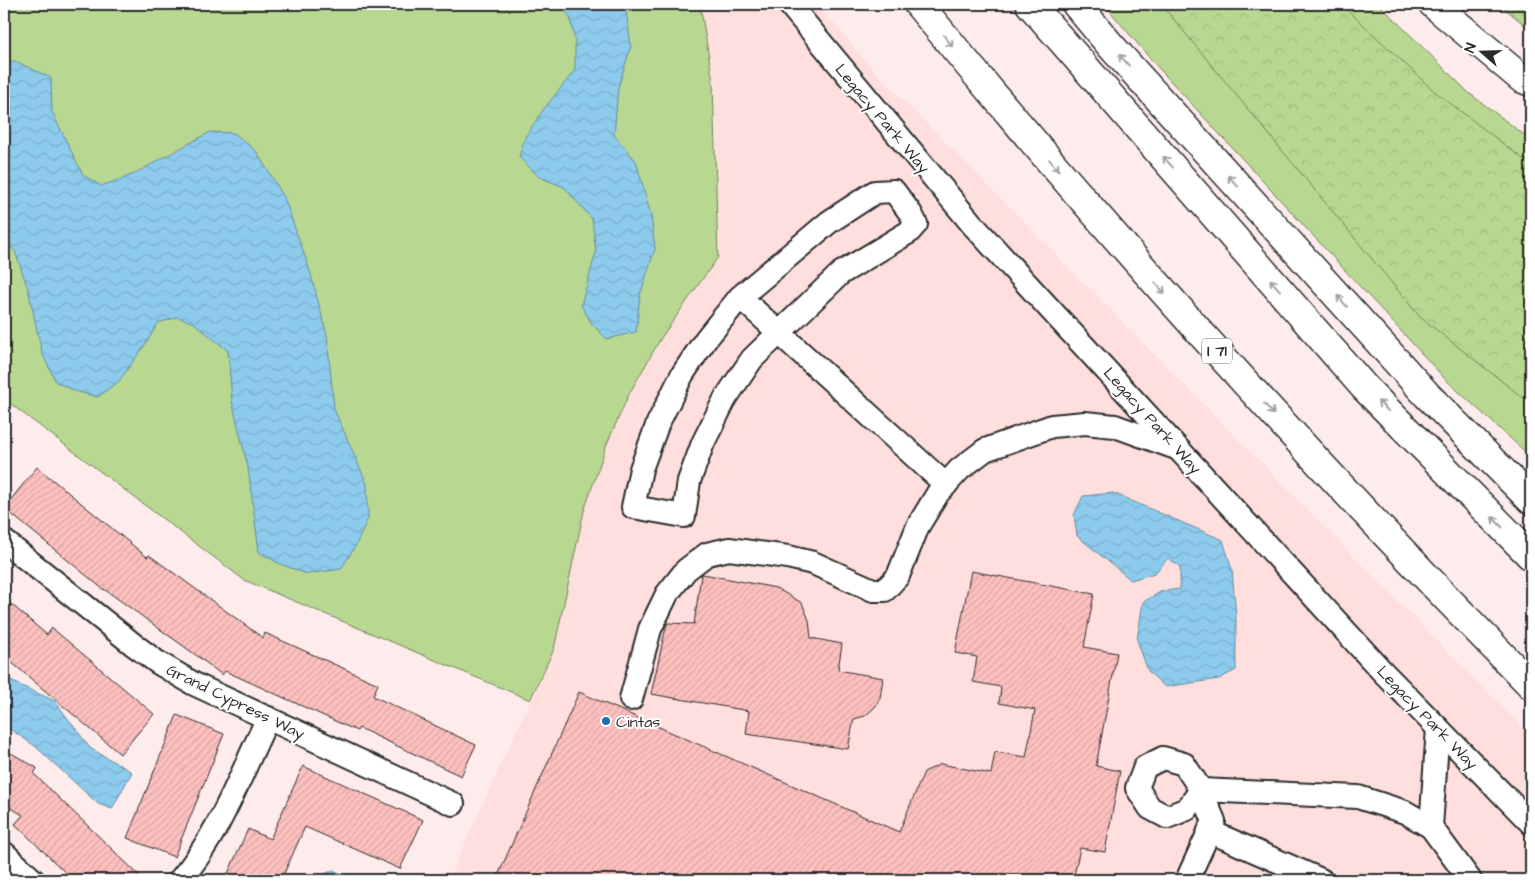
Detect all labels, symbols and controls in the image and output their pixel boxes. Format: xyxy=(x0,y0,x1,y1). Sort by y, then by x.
north arrow xyxy=(1458,28,1508,78)
one-way arrow xyxy=(943,35,954,48)
text: N xyxy=(1460,40,1482,55)
one-way arrow xyxy=(1118,54,1130,67)
street label: Legacy Park Way xyxy=(829,59,935,179)
one-way arrow xyxy=(1162,156,1174,169)
one-way arrow xyxy=(1048,159,1059,172)
one-way arrow xyxy=(1227,174,1239,187)
one-way arrow xyxy=(1269,278,1281,291)
one-way arrow xyxy=(1154,282,1166,295)
one-way arrow xyxy=(1336,295,1348,308)
road number: I 71 xyxy=(1202,338,1232,364)
street label: Legacy Park Way xyxy=(1098,362,1206,480)
one-way arrow xyxy=(1377,400,1389,412)
one-way arrow xyxy=(1263,403,1274,416)
one-way arrow xyxy=(1491,516,1503,528)
street label: Grand Cypress Way xyxy=(162,659,309,746)
street label: Legacy Park Way xyxy=(1371,661,1483,775)
place label: Cintas xyxy=(616,711,660,733)
marker: Cintas xyxy=(600,715,612,727)

